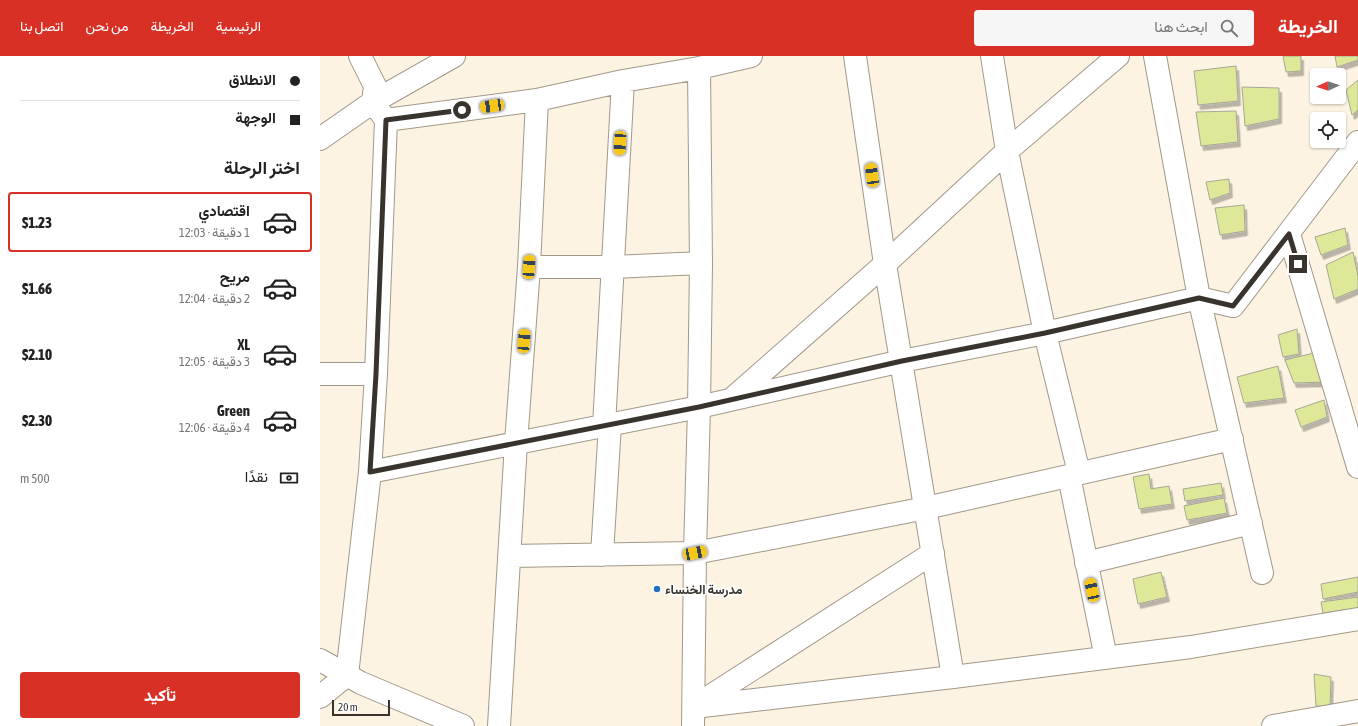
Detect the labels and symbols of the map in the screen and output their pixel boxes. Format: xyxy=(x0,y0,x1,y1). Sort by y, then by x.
north arrow xyxy=(1310,68,1346,104)
car xyxy=(479,98,505,114)
route start xyxy=(453,101,471,119)
car xyxy=(613,131,627,155)
car xyxy=(864,162,880,188)
car xyxy=(522,255,536,279)
route end xyxy=(1289,255,1307,273)
car xyxy=(517,329,531,353)
car xyxy=(682,545,708,561)
car xyxy=(1084,577,1100,603)
place label: مدرسة الخنساء xyxy=(665,582,743,598)
marker: مدرسة الخنساء xyxy=(652,584,662,594)
scale bar xyxy=(332,698,390,717)

